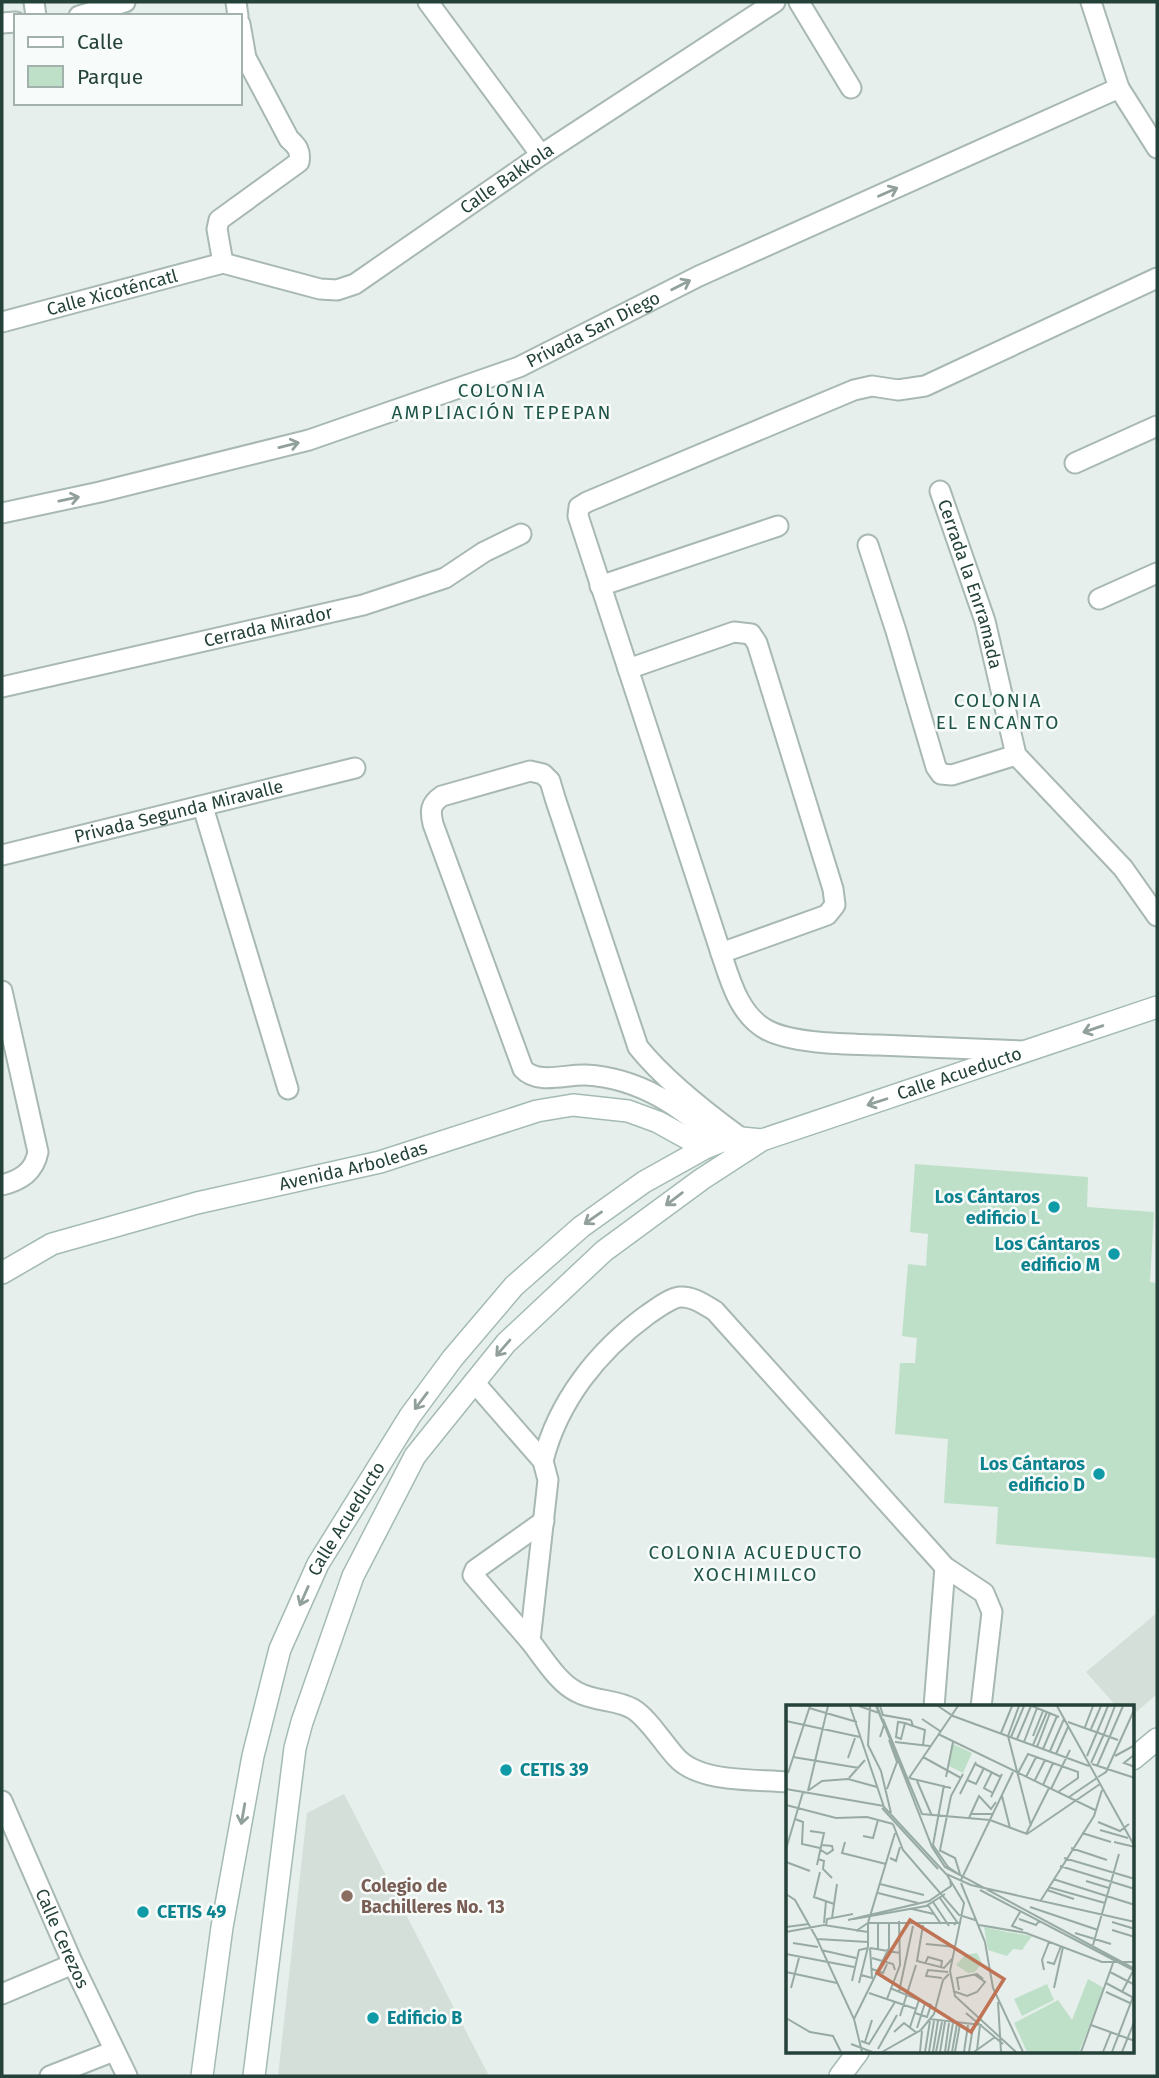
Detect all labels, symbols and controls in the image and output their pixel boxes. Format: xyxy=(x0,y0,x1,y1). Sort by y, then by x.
legend xyxy=(14,14,242,105)
text: Calle xyxy=(77,29,123,55)
text: Parque xyxy=(77,64,143,90)
street label: Calle Bakkola xyxy=(456,139,558,219)
one-way arrow xyxy=(877,185,898,198)
street label: Calle Xicoténcatl xyxy=(44,265,180,321)
one-way arrow xyxy=(670,278,691,292)
street label: Privada San Diego xyxy=(523,287,664,372)
district label: COLONIA AMPLIACIÓN TEPEPAN xyxy=(392,379,612,424)
one-way arrow xyxy=(278,438,300,451)
one-way arrow xyxy=(57,492,79,505)
street label: Cerrada la Enrramada xyxy=(933,497,1007,671)
street label: Cerrada Mirador xyxy=(202,601,335,652)
district label: COLONIA EL ENCANTO xyxy=(936,689,1060,734)
street label: Privada Segunda Miravalle xyxy=(72,775,285,848)
one-way arrow xyxy=(1082,1024,1104,1036)
street label: Calle Acueducto xyxy=(894,1042,1024,1105)
one-way arrow xyxy=(866,1096,888,1109)
street label: Avenida Arboledas xyxy=(277,1136,430,1195)
place label: Los Cántaros edificio L xyxy=(935,1186,1040,1229)
one-way arrow xyxy=(665,1192,684,1207)
marker: Los Cántaros edificio L xyxy=(1046,1199,1062,1215)
one-way arrow xyxy=(584,1211,603,1225)
place label: Los Cántaros edificio M xyxy=(995,1233,1100,1276)
marker: Los Cántaros edificio M xyxy=(1106,1246,1122,1262)
one-way arrow xyxy=(495,1339,511,1357)
one-way arrow xyxy=(414,1391,428,1410)
place label: Los Cántaros edificio D xyxy=(980,1453,1085,1496)
street label: Calle Acueducto xyxy=(303,1458,390,1579)
marker: Los Cántaros edificio D xyxy=(1091,1466,1107,1482)
district label: COLONIA ACUEDUCTO XOCHIMILCO xyxy=(648,1541,864,1586)
one-way arrow xyxy=(297,1584,310,1606)
inset map xyxy=(786,1705,1134,2054)
place label: CETIS 39 xyxy=(520,1759,589,1781)
marker: CETIS 39 xyxy=(498,1762,514,1778)
one-way arrow xyxy=(236,1802,249,1825)
place label: Colegio de Bachilleres No. 13 xyxy=(361,1875,505,1918)
street label: Calle Cerezos xyxy=(30,1885,94,1992)
marker: Colegio de Bachilleres No. 13 xyxy=(339,1888,355,1904)
place label: CETIS 49 xyxy=(157,1901,226,1923)
marker: CETIS 49 xyxy=(135,1904,151,1920)
place label: Edificio B xyxy=(387,2007,462,2029)
marker: Edificio B xyxy=(365,2010,381,2026)

